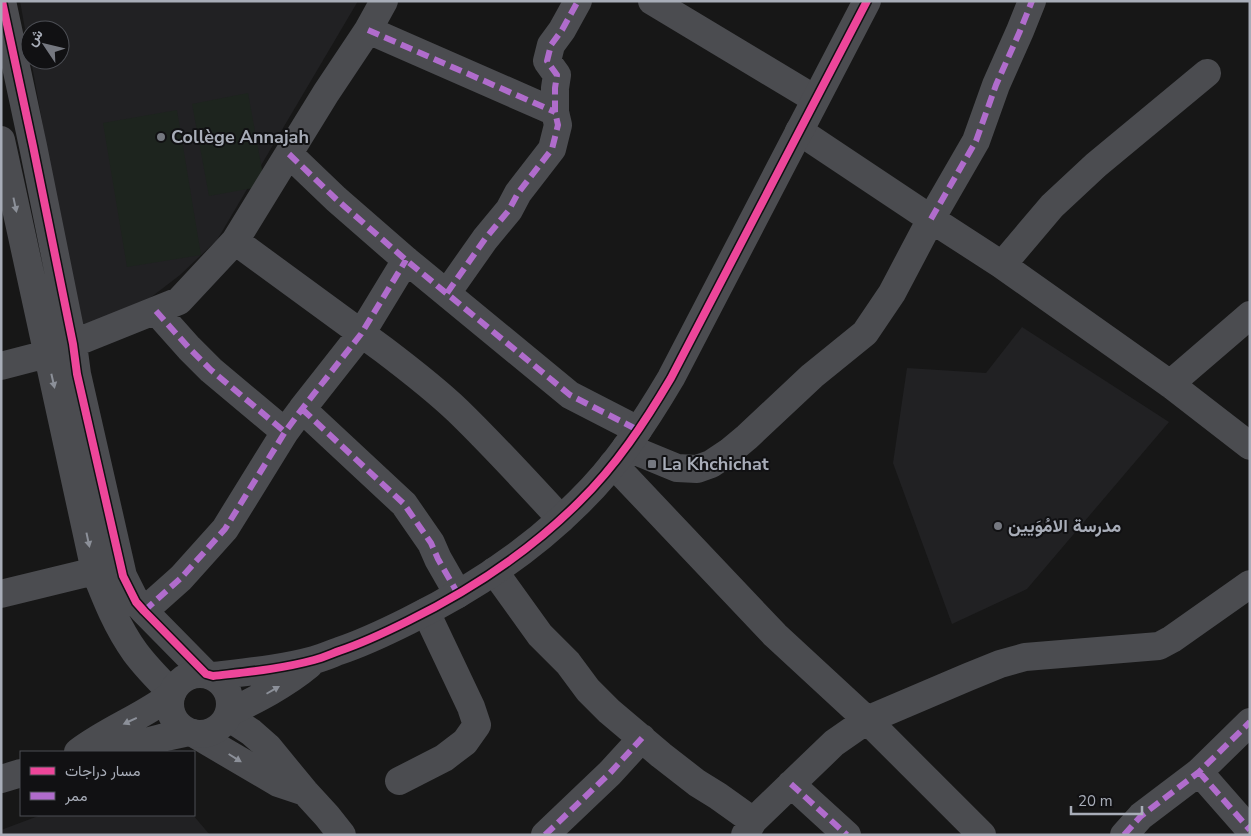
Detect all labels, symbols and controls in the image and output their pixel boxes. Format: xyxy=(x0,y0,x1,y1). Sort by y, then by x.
north arrow xyxy=(20,20,70,70)
text: ش xyxy=(22,25,47,50)
place label: Collège Annajah xyxy=(171,125,309,149)
marker: Collège Annajah xyxy=(155,131,167,143)
one-way arrow xyxy=(11,197,19,212)
one-way arrow xyxy=(49,373,57,388)
place label: La Khchichat xyxy=(662,452,769,476)
marker: La Khchichat xyxy=(646,458,658,470)
place label: مدرسة الامُوَيين xyxy=(1008,514,1122,538)
marker: مدرسة الامُوَيين xyxy=(992,520,1004,532)
one-way arrow xyxy=(84,532,92,547)
one-way arrow xyxy=(266,686,279,695)
one-way arrow xyxy=(123,717,137,725)
legend xyxy=(20,751,195,816)
one-way arrow xyxy=(228,753,242,762)
text: مسار دراجات xyxy=(65,761,140,781)
scale bar xyxy=(1071,784,1142,816)
text: ممر xyxy=(64,786,87,806)
text: 20 m xyxy=(1078,791,1113,811)

